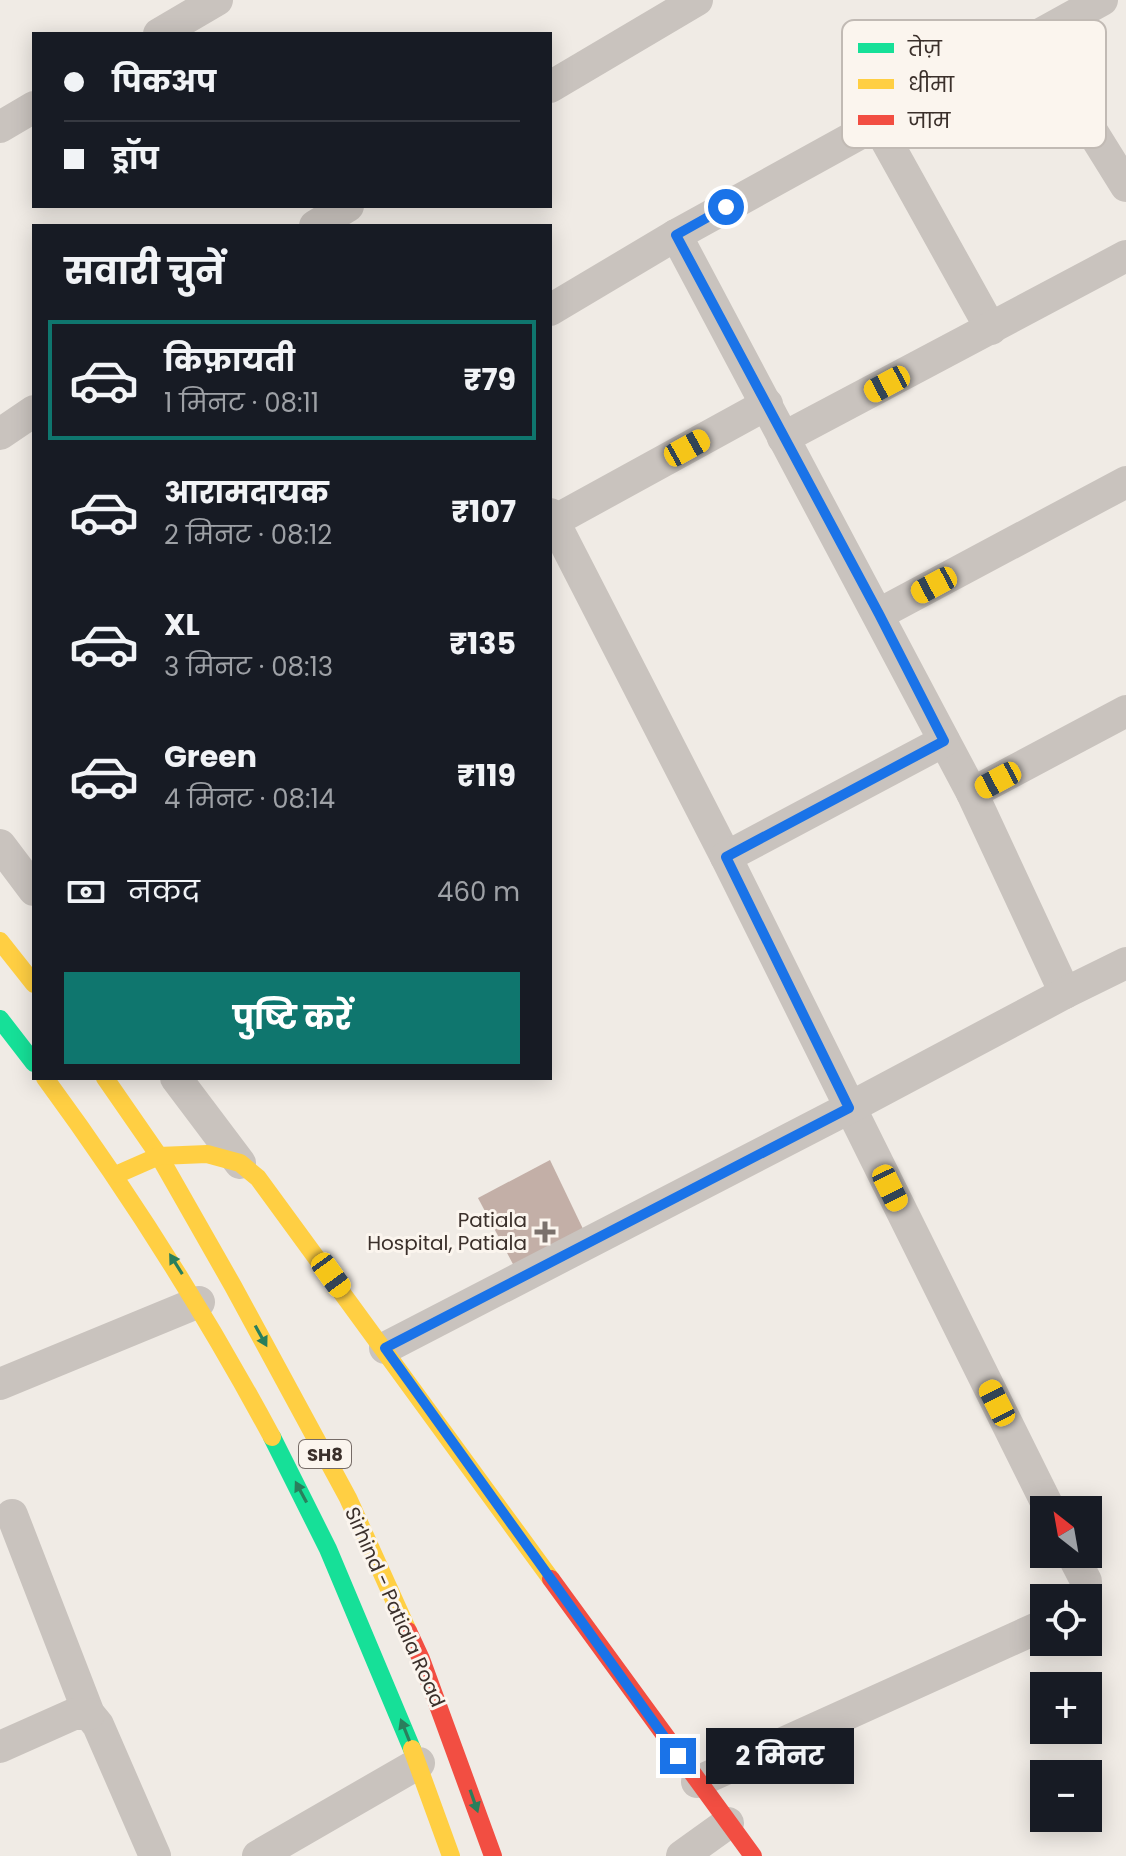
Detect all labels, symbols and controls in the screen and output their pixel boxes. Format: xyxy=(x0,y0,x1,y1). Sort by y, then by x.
legend xyxy=(842,20,1106,148)
text: तेज़ xyxy=(907,33,943,64)
text: पिकअप xyxy=(112,60,216,103)
text: धीमा xyxy=(908,69,955,100)
text: जाम xyxy=(907,105,951,136)
text: ड्रॉप xyxy=(112,137,159,180)
route start xyxy=(708,189,744,225)
text: सवारी चुनें xyxy=(64,246,224,297)
text: किफ़ायती xyxy=(164,339,295,382)
icon: car xyxy=(68,344,140,416)
text: ₹79 xyxy=(464,358,516,401)
car xyxy=(860,362,914,406)
text: 1 मिनट · 08:11 xyxy=(164,385,319,421)
car xyxy=(660,426,714,470)
text: आरामदायक xyxy=(164,471,329,514)
icon: car xyxy=(68,476,140,548)
text: ₹107 xyxy=(451,490,516,533)
text: 2 मिनट · 08:12 xyxy=(164,517,332,553)
car xyxy=(907,563,961,607)
text: XL xyxy=(164,603,200,646)
icon: car xyxy=(68,608,140,680)
text: ₹135 xyxy=(449,622,516,665)
text: 3 मिनट · 08:13 xyxy=(164,649,333,685)
text: Green xyxy=(164,735,257,778)
icon: car xyxy=(68,740,140,812)
text: ₹119 xyxy=(457,754,516,797)
car xyxy=(971,758,1025,802)
text: 4 मिनट · 08:14 xyxy=(164,781,335,817)
icon: cash xyxy=(64,870,108,914)
text: नकद xyxy=(128,870,200,913)
text: 460 m xyxy=(437,874,520,910)
button: पुष्टि करें xyxy=(64,972,520,1064)
car xyxy=(869,1161,911,1215)
place label: Patiala Hospital, Patiala xyxy=(367,1206,527,1257)
marker: Patiala Hospital, Patiala xyxy=(534,1221,556,1243)
car xyxy=(307,1249,355,1301)
one-way arrow xyxy=(169,1253,183,1275)
one-way arrow xyxy=(254,1325,268,1347)
car xyxy=(975,1376,1019,1430)
road number: SH8 xyxy=(299,1440,351,1468)
one-way arrow xyxy=(294,1481,308,1503)
north arrow xyxy=(1030,1496,1102,1568)
map controls xyxy=(1030,1496,1102,1832)
street label: Sirhind - Patiala Road xyxy=(338,1502,452,1712)
button: locate xyxy=(1030,1584,1102,1656)
button: + xyxy=(1030,1672,1102,1744)
one-way arrow xyxy=(398,1718,411,1742)
callout: 2 मिनट xyxy=(706,1728,854,1784)
route end xyxy=(660,1738,696,1774)
text: 2 मिनट xyxy=(736,1738,824,1774)
button: − xyxy=(1030,1760,1102,1832)
one-way arrow xyxy=(468,1789,480,1813)

